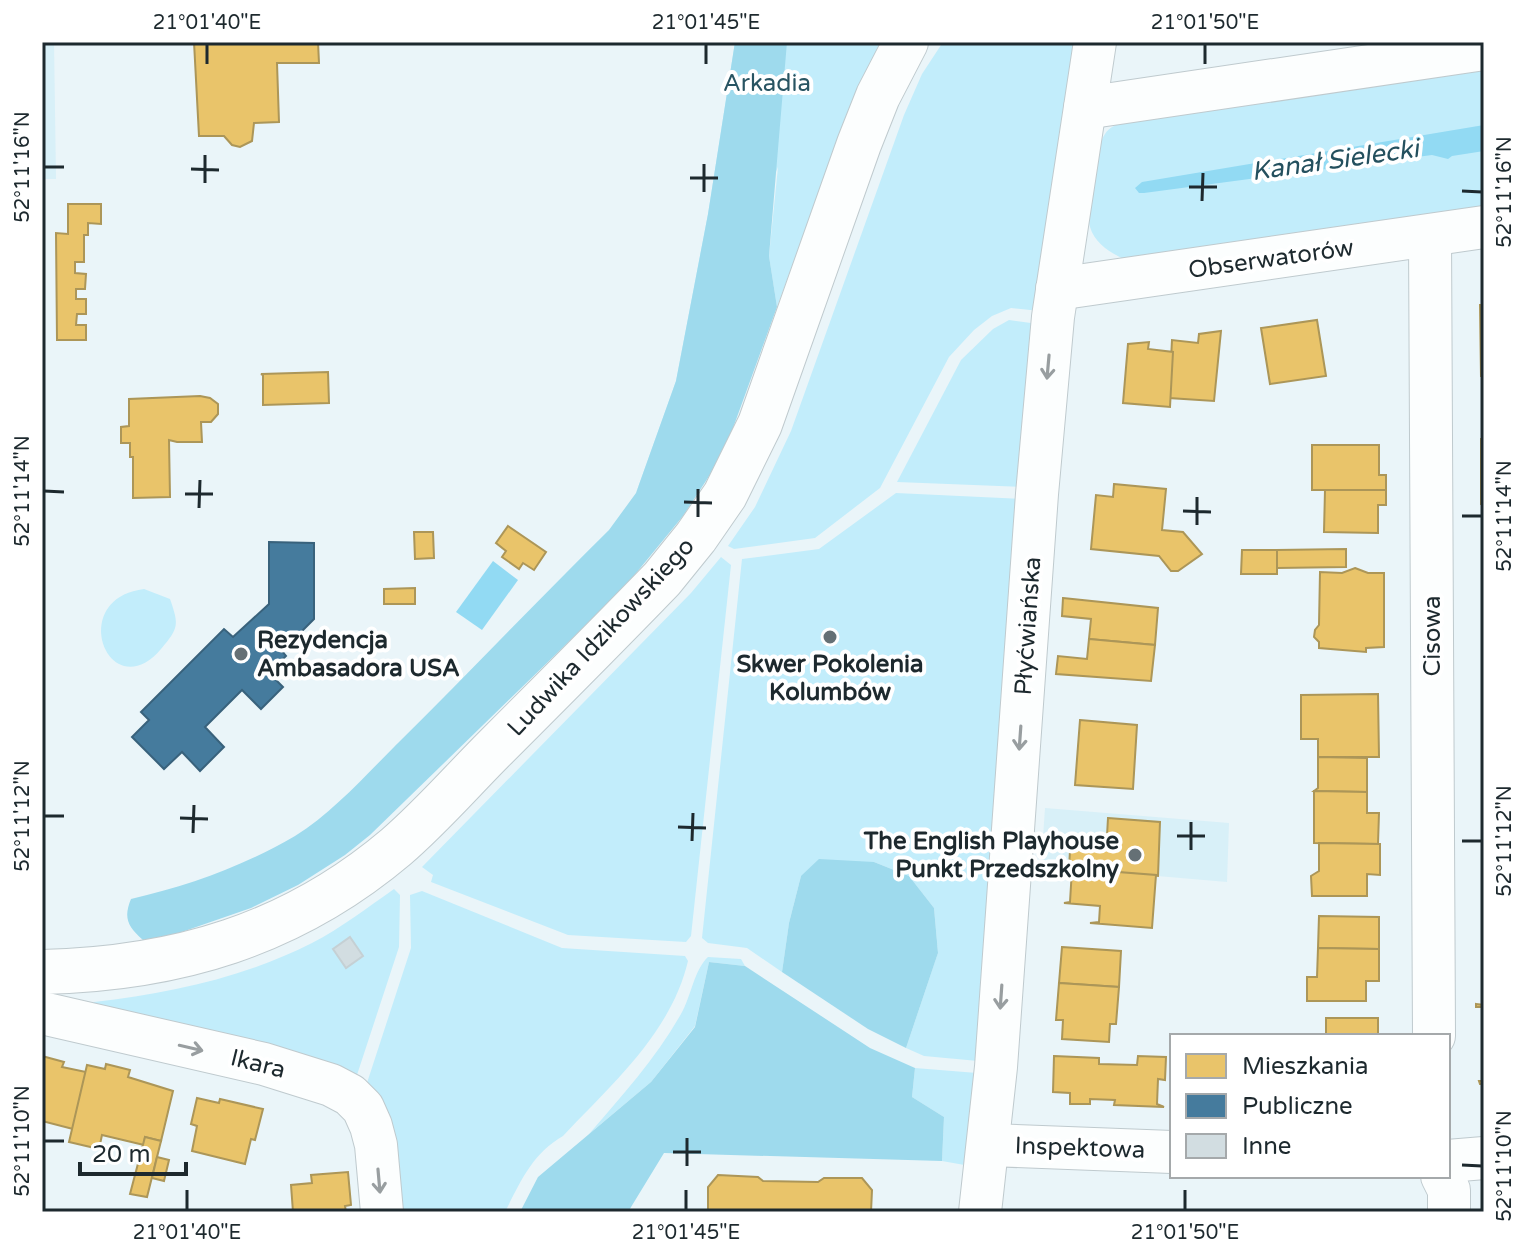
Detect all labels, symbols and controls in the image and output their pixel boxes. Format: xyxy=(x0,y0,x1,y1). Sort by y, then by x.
text: 21°01'40"E xyxy=(153,11,261,35)
text: 21°01'45"E xyxy=(652,11,760,35)
text: 21°01'50"E xyxy=(1151,11,1259,35)
park label: Arkadia xyxy=(723,69,811,98)
text: 52°11'16"N xyxy=(11,111,35,223)
water label: Kanał Sielecki xyxy=(1249,132,1424,187)
text: 52°11'16"N xyxy=(1493,136,1517,248)
street label: Obserwatorów xyxy=(1186,233,1356,285)
one-way arrow xyxy=(1041,353,1056,380)
text: 52°11'14"N xyxy=(11,435,35,547)
text: 52°11'14"N xyxy=(1493,460,1517,572)
street label: Ludwika Idzikowskiego xyxy=(501,532,701,742)
street label: Płyćwiańska xyxy=(1009,556,1047,696)
street label: Cisowa xyxy=(1418,596,1447,676)
place label: Rezydencja Ambasadora USA xyxy=(257,626,460,683)
marker: Skwer Pokolenia Kolumbów xyxy=(821,628,839,646)
marker: Rezydencja Ambasadora USA xyxy=(232,645,250,663)
place label: Skwer Pokolenia Kolumbów xyxy=(736,650,924,707)
one-way arrow xyxy=(1012,724,1027,751)
text: 52°11'12"N xyxy=(11,760,35,872)
text: 52°11'12"N xyxy=(1493,785,1517,897)
place label: The English Playhouse Punkt Przedszkolny xyxy=(863,827,1119,884)
marker: The English Playhouse Punkt Przedszkolny xyxy=(1126,846,1144,864)
one-way arrow xyxy=(993,983,1008,1010)
legend xyxy=(1170,1034,1450,1178)
one-way arrow xyxy=(178,1041,204,1056)
street label: Ikara xyxy=(228,1043,288,1085)
text: Mieszkania xyxy=(1242,1052,1368,1081)
text: 52°11'10"N xyxy=(11,1085,35,1197)
text: Publiczne xyxy=(1242,1092,1353,1121)
text: 52°11'10"N xyxy=(1493,1110,1517,1222)
scale bar xyxy=(80,1126,186,1176)
street label: Inspektowa xyxy=(1014,1131,1146,1165)
text: Inne xyxy=(1242,1132,1291,1161)
text: 20 m xyxy=(92,1140,150,1169)
one-way arrow xyxy=(372,1167,387,1194)
text: 21°01'40"E xyxy=(133,1221,241,1245)
text: 21°01'45"E xyxy=(632,1221,740,1245)
text: 21°01'50"E xyxy=(1131,1221,1239,1245)

